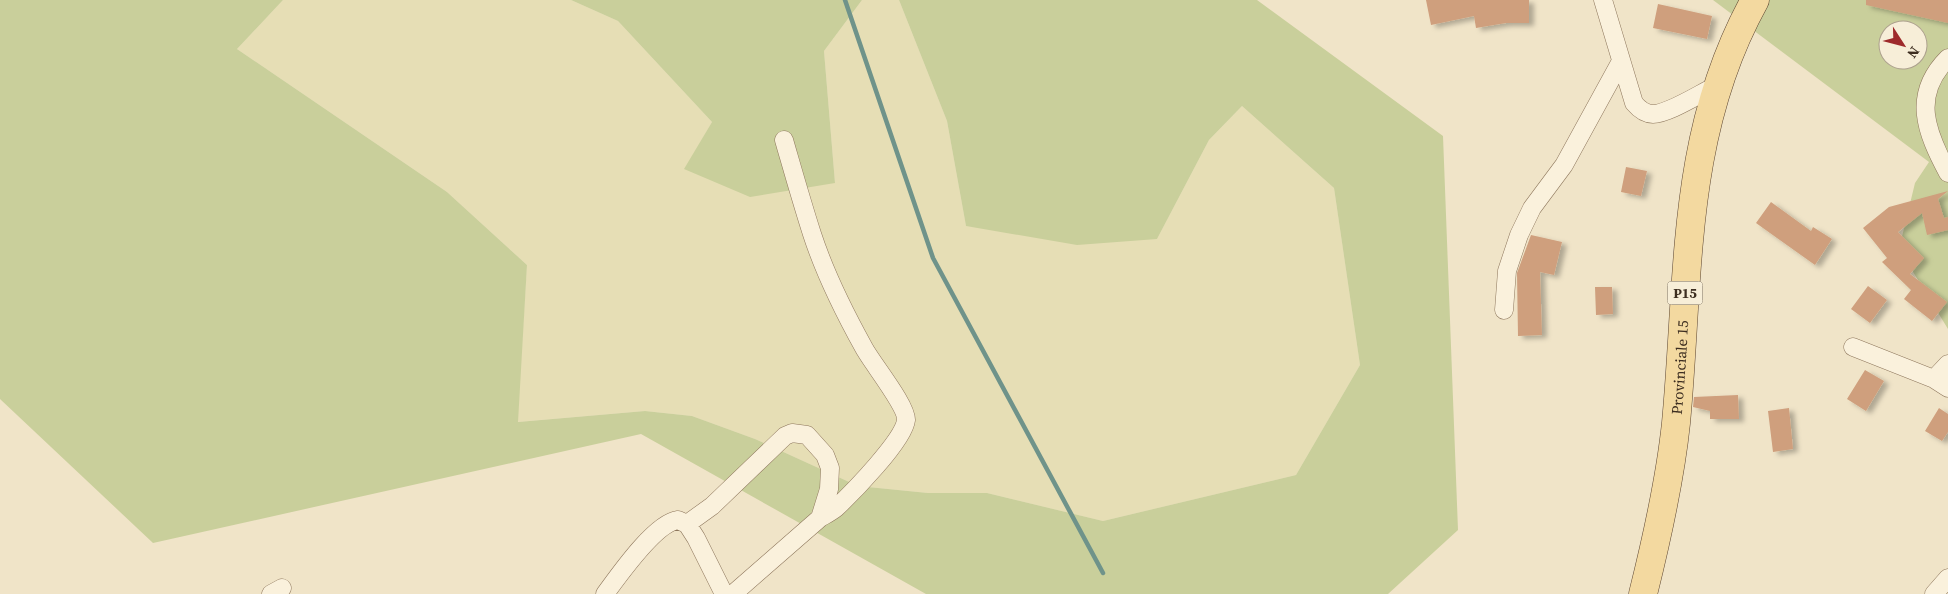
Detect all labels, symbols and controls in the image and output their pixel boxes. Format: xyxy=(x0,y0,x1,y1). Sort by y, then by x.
north arrow xyxy=(1878,20,1928,70)
text: N xyxy=(1902,43,1925,63)
road number: P15 xyxy=(1668,282,1702,304)
street label: Provinciale 15 xyxy=(1666,320,1693,415)

